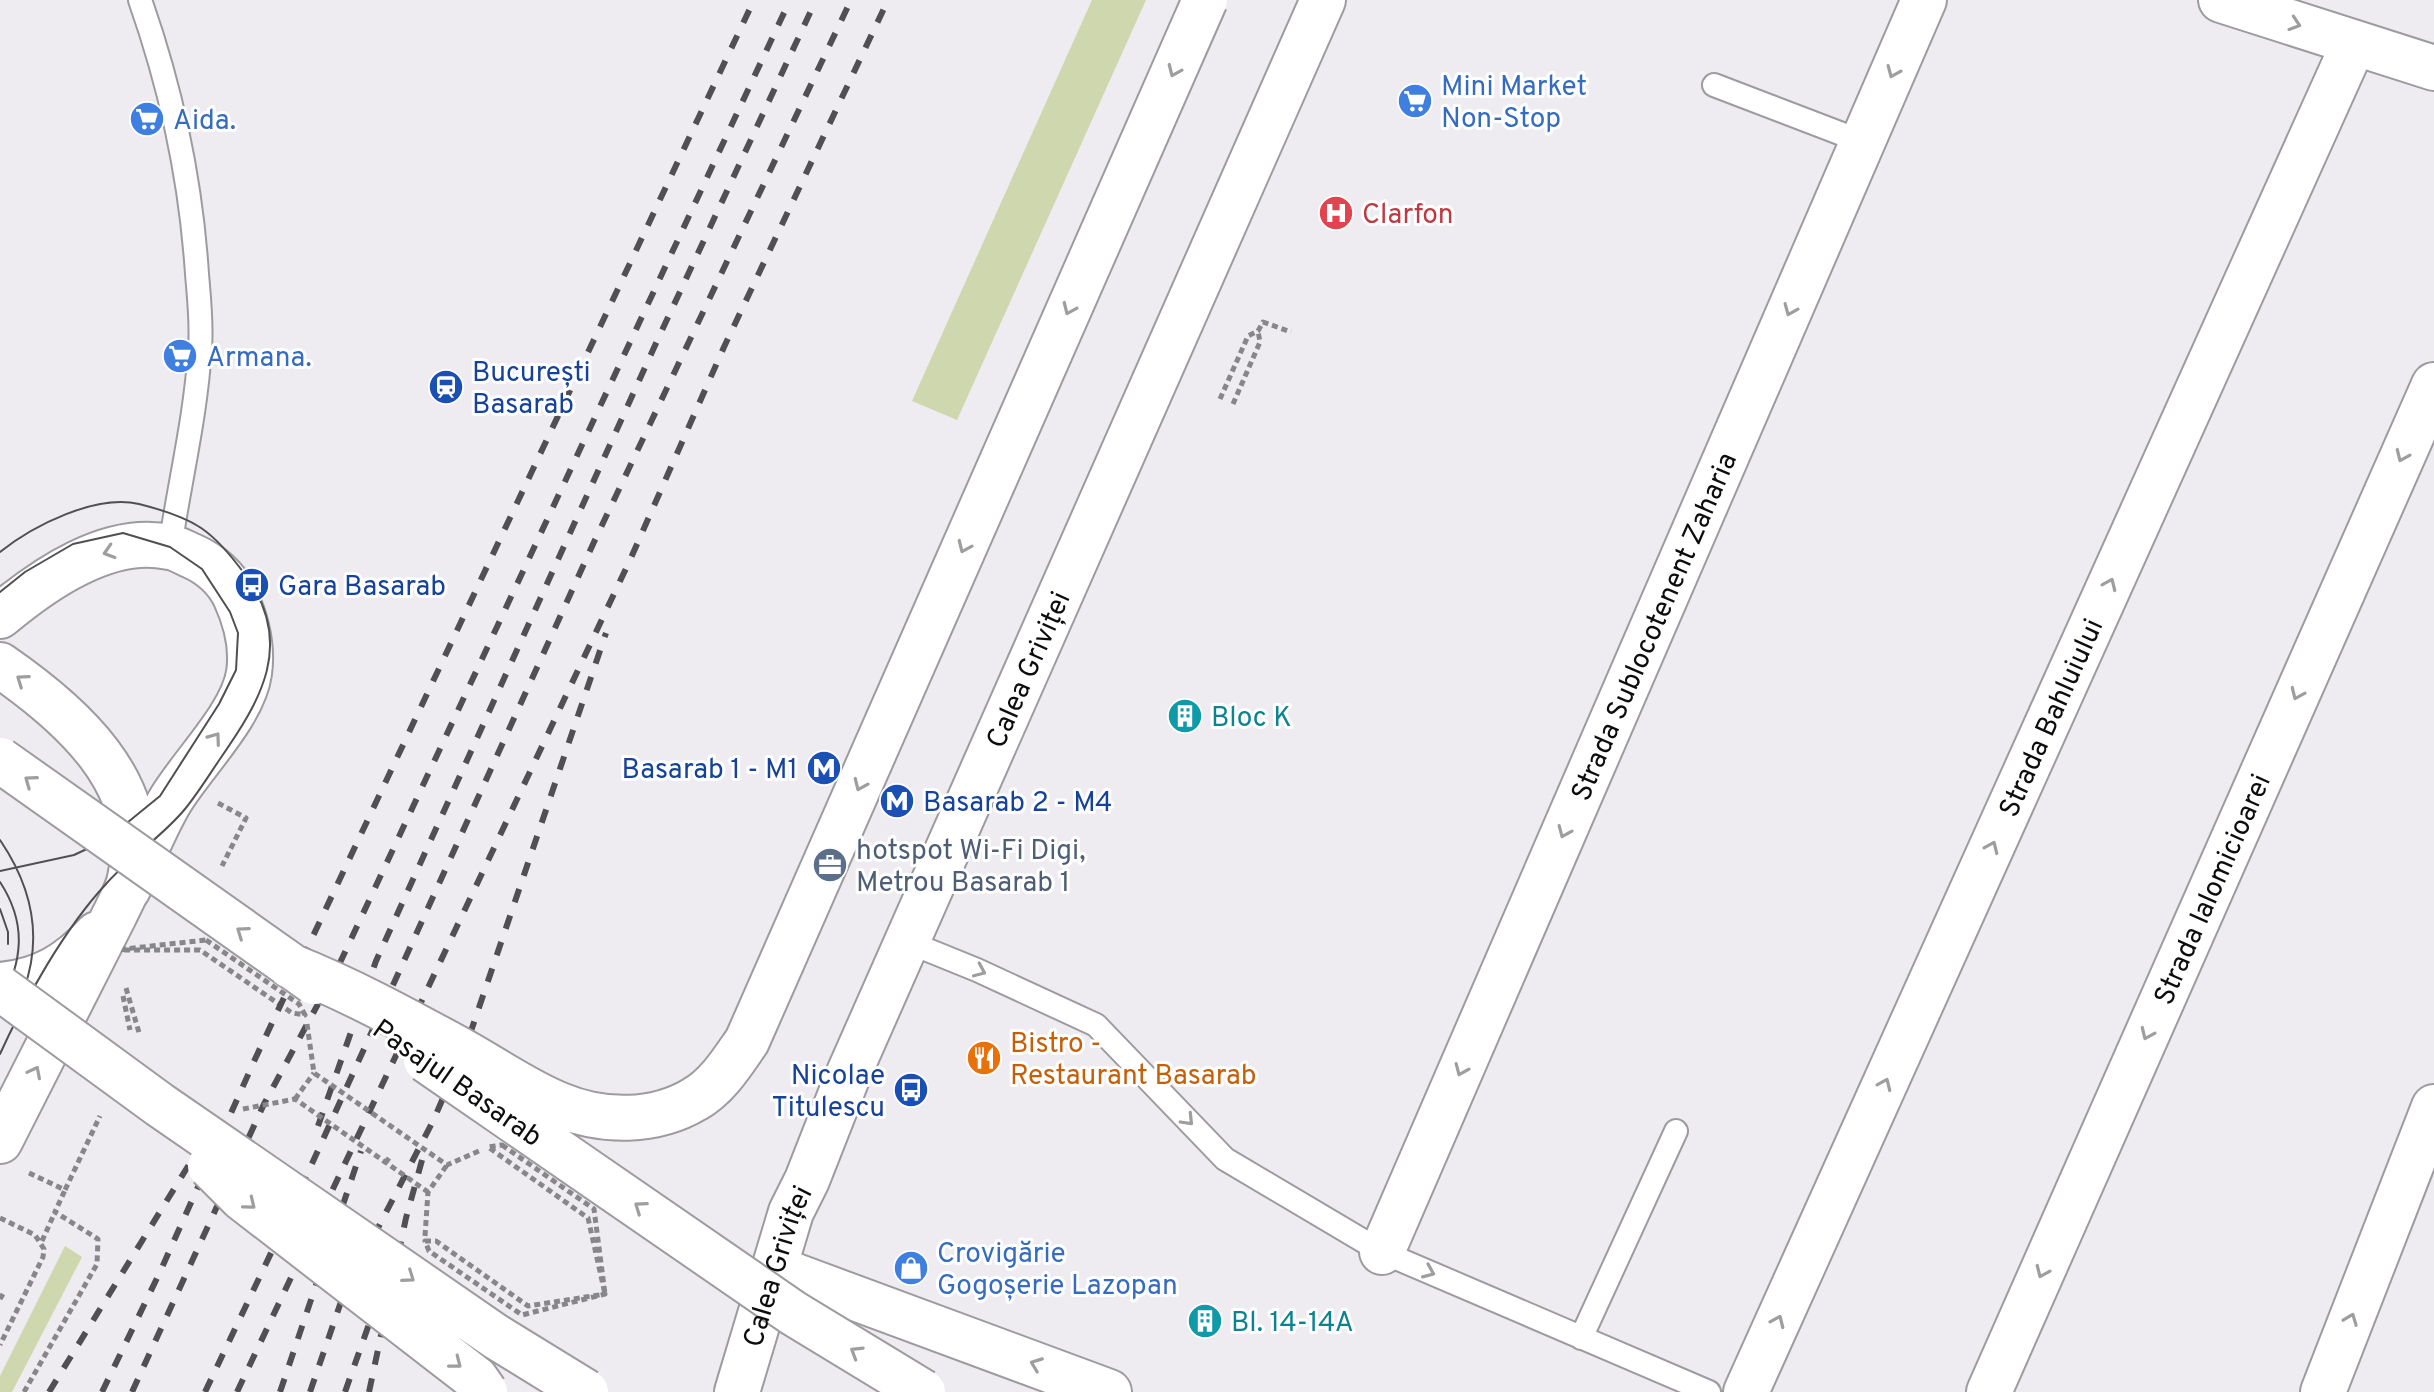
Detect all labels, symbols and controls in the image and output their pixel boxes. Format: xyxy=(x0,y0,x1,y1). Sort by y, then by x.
one-way arrow xyxy=(2287,14,2301,30)
one-way arrow xyxy=(1167,63,1183,78)
one-way arrow xyxy=(1887,64,1903,78)
place label: Mini Market Non-Stop xyxy=(1441,70,1587,138)
supermarket icon: Mini Market Non-Stop xyxy=(1396,82,1434,120)
supermarket icon: Aida. xyxy=(128,100,166,138)
place label: Aida. xyxy=(173,104,236,140)
hospital icon: Clarfon xyxy=(1317,194,1355,232)
place label: Clarfon xyxy=(1362,198,1454,234)
one-way arrow xyxy=(1063,301,1079,316)
one-way arrow xyxy=(1784,302,1800,317)
supermarket icon: Armana. xyxy=(161,337,199,375)
place label: Armana. xyxy=(206,341,312,377)
place label: București Basarab xyxy=(472,356,591,424)
station icon: București Basarab xyxy=(427,368,465,406)
street label: Strada Sublocotenent Zaharia xyxy=(1564,448,1747,807)
one-way arrow xyxy=(2396,448,2412,463)
one-way arrow xyxy=(958,539,974,554)
one-way arrow xyxy=(103,543,116,559)
bus stop icon: Gara Basarab xyxy=(233,566,271,604)
place label: Gara Basarab xyxy=(278,570,446,606)
one-way arrow xyxy=(2101,578,2117,593)
street label: Calea Griviței xyxy=(980,587,1080,754)
street label: Strada Bahluiului xyxy=(1992,614,2113,823)
one-way arrow xyxy=(17,676,31,690)
one-way arrow xyxy=(2291,686,2307,700)
building icon: Bloc K xyxy=(1166,697,1204,735)
place label: Bloc K xyxy=(1211,701,1292,737)
one-way arrow xyxy=(205,732,220,746)
metro station icon: Basarab 1 - M1 xyxy=(805,749,843,787)
place label: Basarab 1 - M1 xyxy=(622,753,798,789)
street label: Strada Ialomicioarei xyxy=(2147,769,2281,1011)
one-way arrow xyxy=(24,776,39,791)
one-way arrow xyxy=(853,777,869,792)
metro station icon: Basarab 2 - M4 xyxy=(878,782,916,820)
place label: Basarab 2 - M4 xyxy=(923,786,1112,822)
one-way arrow xyxy=(1558,823,1574,838)
place label: hotspot Wi-Fi Digi, Metrou Basarab 1 xyxy=(856,834,1086,902)
one-way arrow xyxy=(1982,841,1998,855)
office icon: hotspot Wi-Fi Digi, Metrou Basarab 1 xyxy=(811,846,849,884)
one-way arrow xyxy=(236,927,250,942)
one-way arrow xyxy=(972,962,986,978)
street label: Pasajul Basarab xyxy=(364,1013,548,1156)
one-way arrow xyxy=(2140,1026,2156,1041)
place label: Bistro - Restaurant Basarab xyxy=(1010,1027,1257,1095)
restaurant icon: Bistro - Restaurant Basarab xyxy=(965,1039,1003,1077)
place label: Nicolae Titulescu xyxy=(771,1059,885,1127)
one-way arrow xyxy=(1455,1062,1471,1076)
one-way arrow xyxy=(26,1065,41,1080)
bus stop icon: Nicolae Titulescu xyxy=(892,1071,930,1109)
one-way arrow xyxy=(1875,1078,1891,1092)
one-way arrow xyxy=(1178,1111,1193,1125)
street label: Calea Griviței xyxy=(736,1180,822,1352)
one-way arrow xyxy=(241,1194,256,1208)
one-way arrow xyxy=(634,1202,649,1217)
place label: Crovigărie Gogoșerie Lazopan xyxy=(937,1237,1178,1305)
shop icon: Crovigărie Gogoșerie Lazopan xyxy=(892,1249,930,1287)
one-way arrow xyxy=(1421,1263,1436,1279)
one-way arrow xyxy=(2035,1264,2051,1278)
one-way arrow xyxy=(401,1267,415,1282)
building icon: Bl. 14-14A xyxy=(1186,1302,1224,1340)
place label: Bl. 14-14A xyxy=(1231,1306,1354,1342)
one-way arrow xyxy=(2341,1313,2358,1327)
one-way arrow xyxy=(1768,1315,1784,1329)
one-way arrow xyxy=(850,1346,865,1362)
one-way arrow xyxy=(447,1353,461,1368)
one-way arrow xyxy=(1030,1357,1044,1374)

